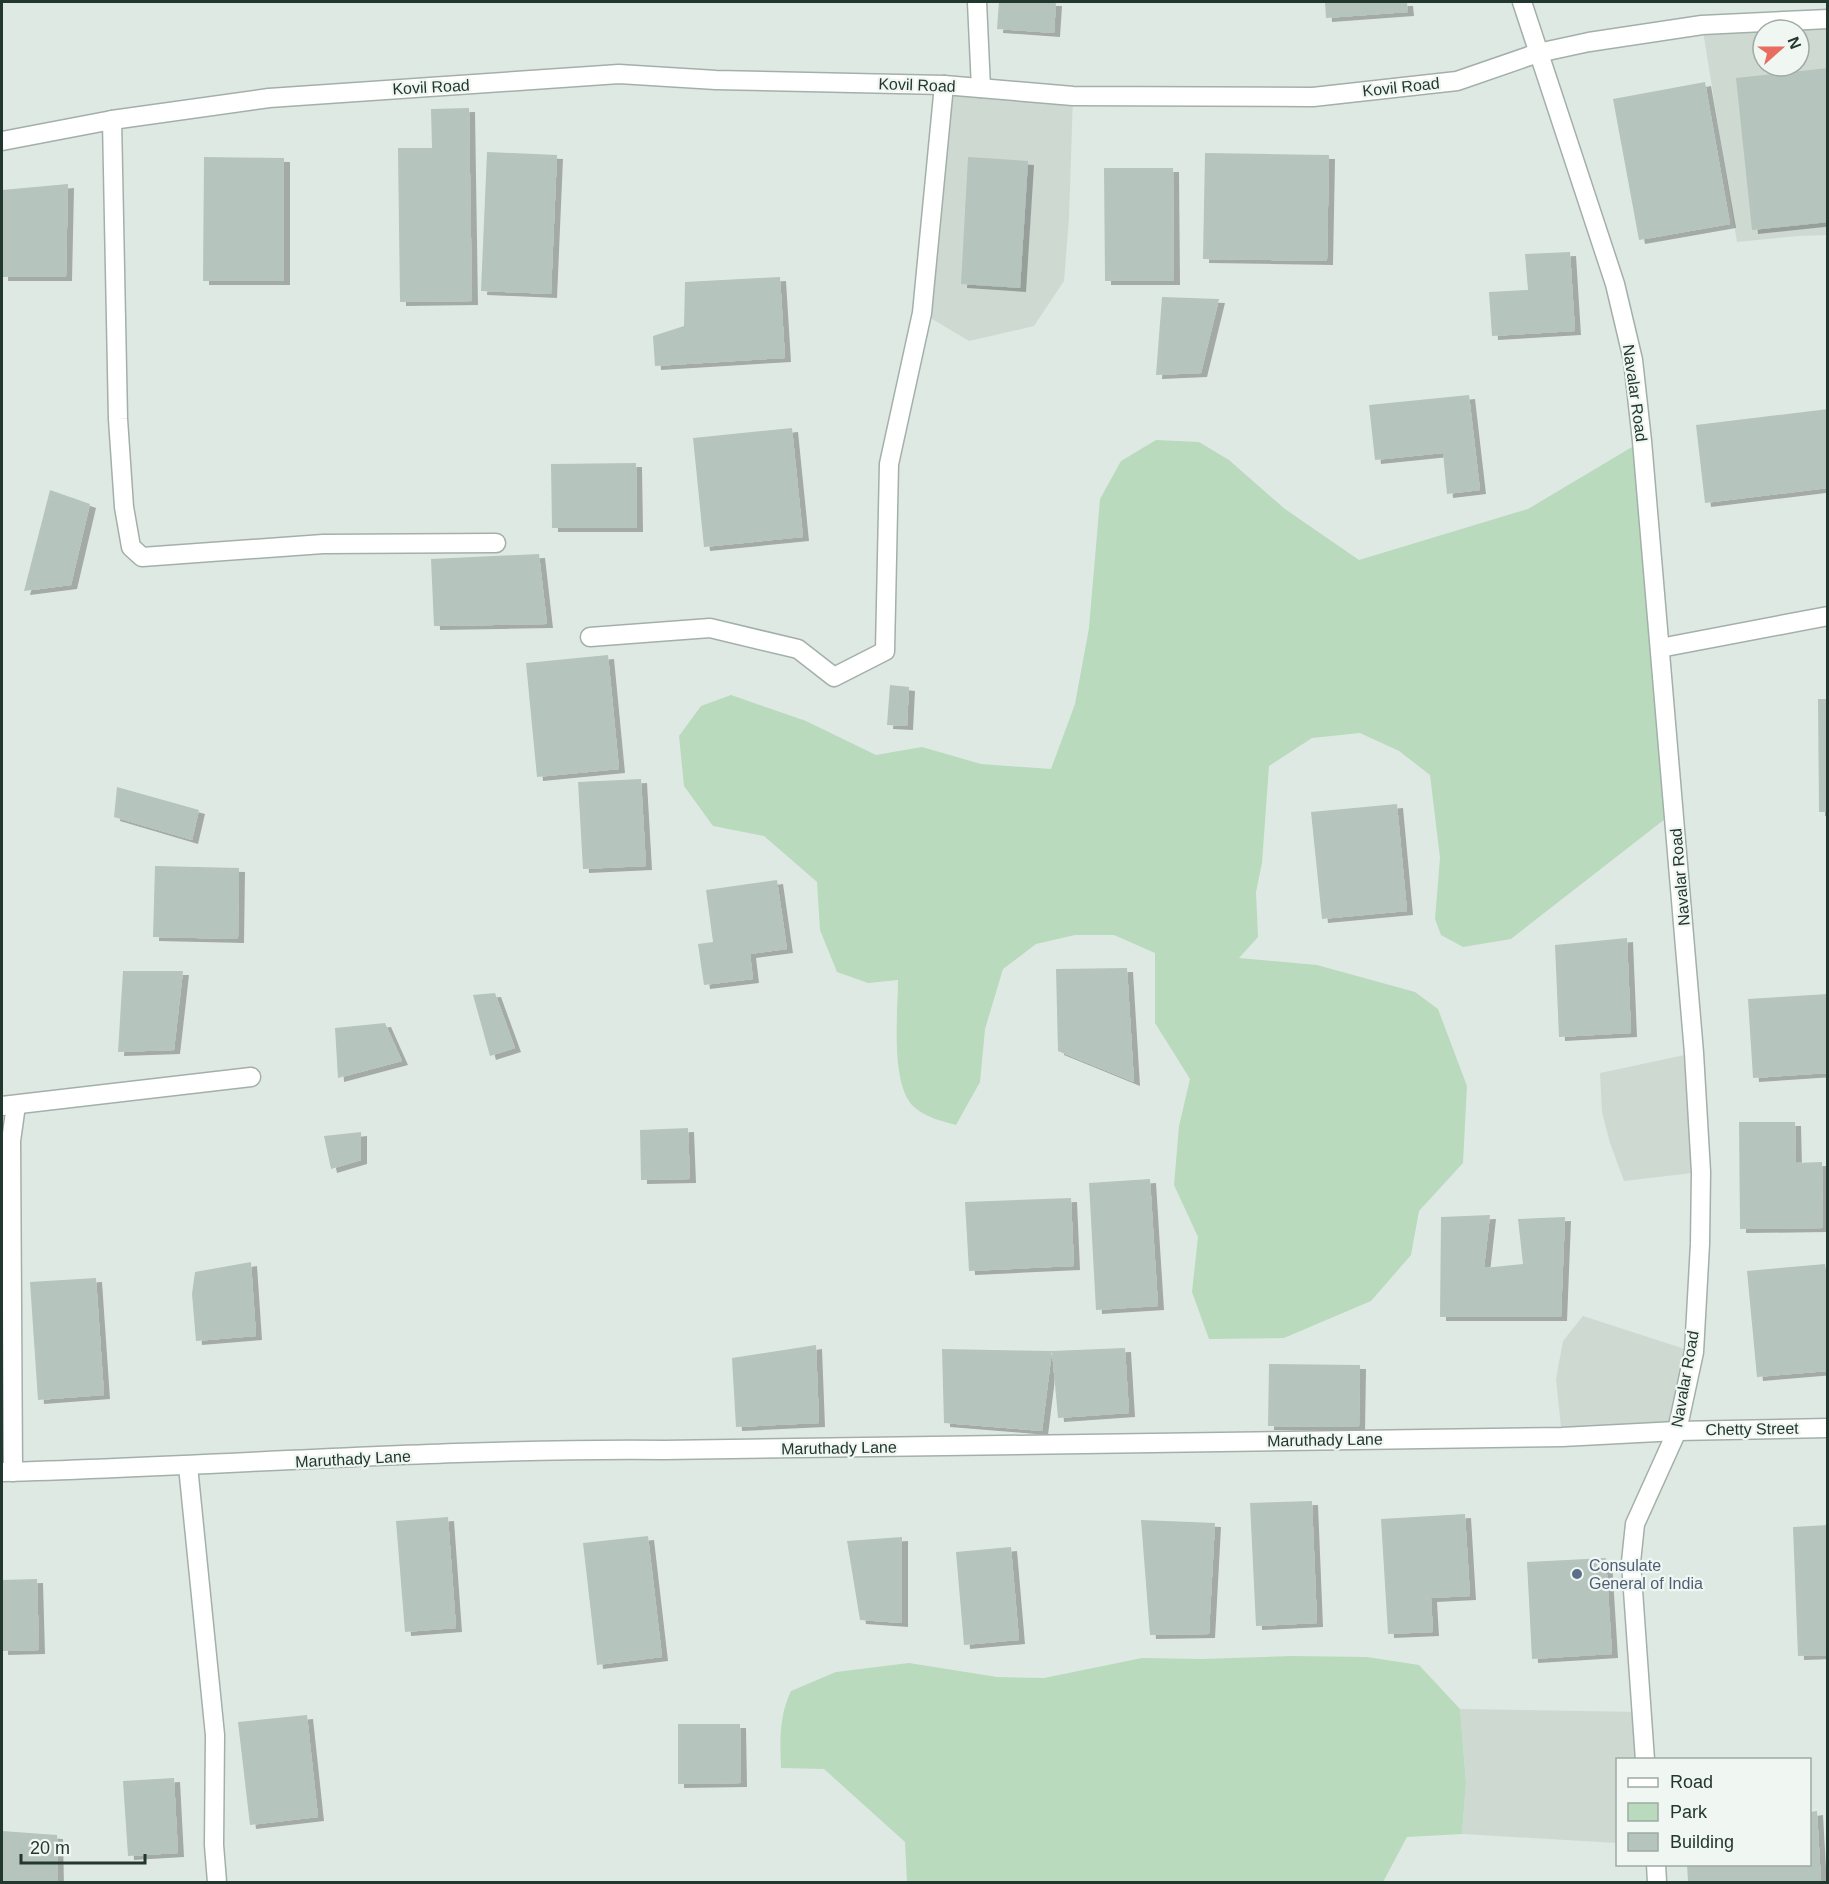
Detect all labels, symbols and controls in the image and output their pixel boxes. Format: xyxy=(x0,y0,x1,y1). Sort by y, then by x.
north arrow xyxy=(1751,18,1811,78)
text: N xyxy=(1785,34,1805,51)
street label: Kovil Road xyxy=(878,75,956,95)
street label: Kovil Road xyxy=(1362,75,1440,99)
street label: Kovil Road xyxy=(392,76,470,98)
street label: Navalar Road xyxy=(1620,343,1650,443)
street label: Navalar Road xyxy=(1667,828,1693,926)
street label: Navalar Road xyxy=(1668,1329,1702,1429)
street label: Chetty Street xyxy=(1705,1420,1799,1438)
street label: Maruthady Lane xyxy=(1267,1430,1383,1450)
street label: Maruthady Lane xyxy=(781,1438,897,1458)
street label: Maruthady Lane xyxy=(295,1447,411,1471)
place label: Consulate General of India xyxy=(1589,1557,1703,1592)
marker: Consulate General of India xyxy=(1570,1567,1584,1581)
legend xyxy=(1616,1758,1811,1866)
text: Road xyxy=(1670,1772,1713,1792)
text: Park xyxy=(1670,1802,1708,1822)
scale bar xyxy=(21,1827,146,1865)
text: Building xyxy=(1670,1832,1734,1852)
text: 20 m xyxy=(30,1838,70,1858)

